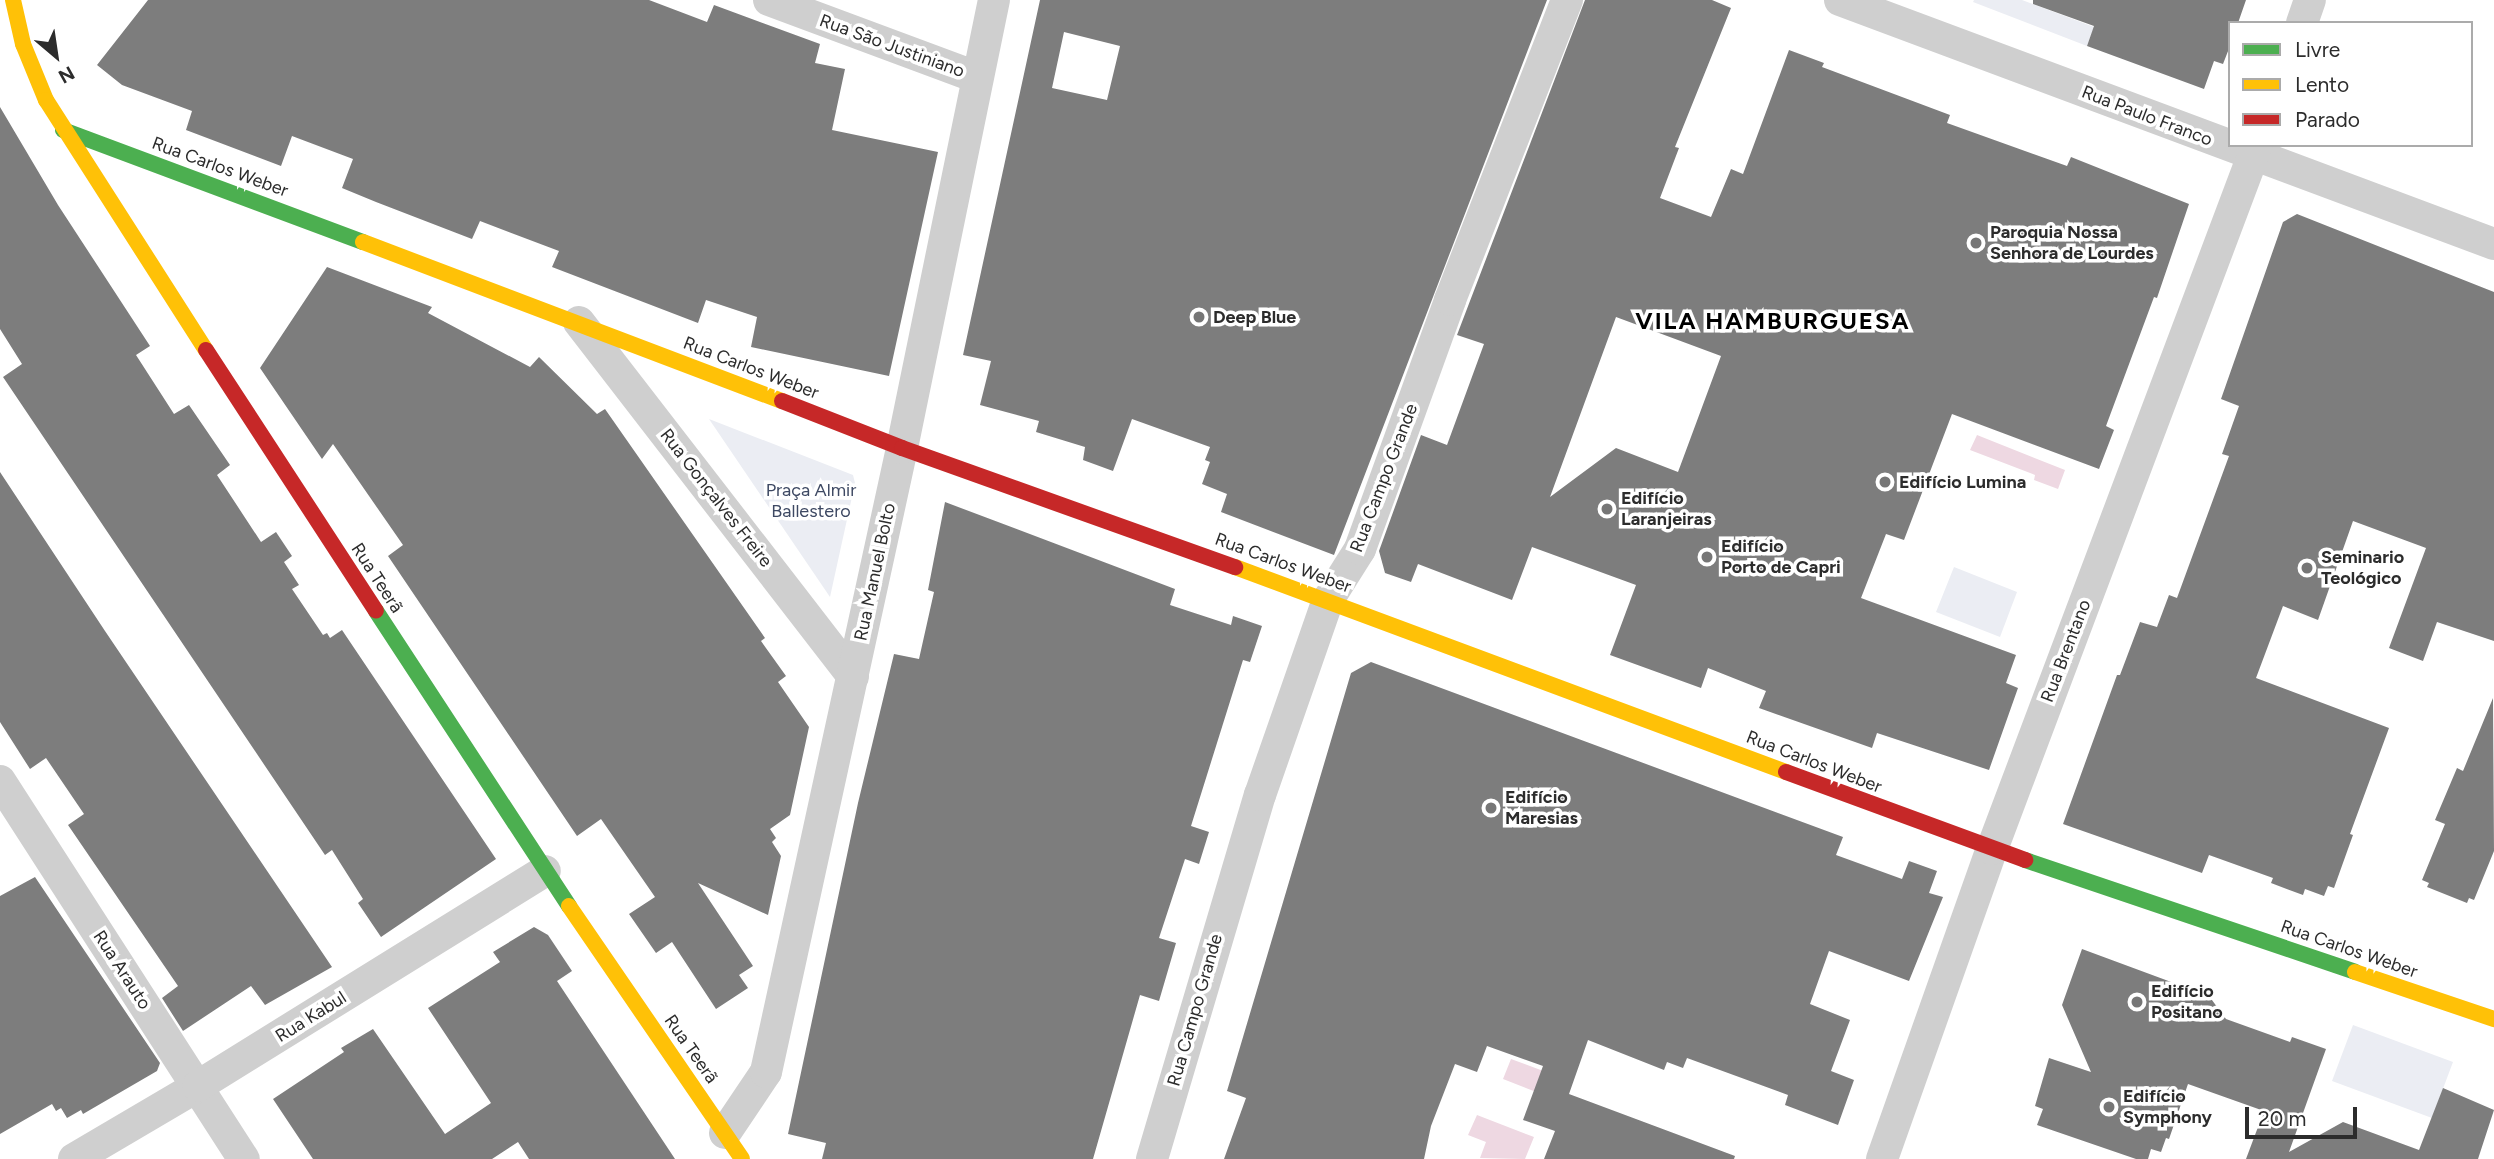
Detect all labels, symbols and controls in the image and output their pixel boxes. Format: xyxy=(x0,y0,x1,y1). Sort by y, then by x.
street label: Rua São Justiniano xyxy=(817,10,967,82)
north arrow xyxy=(21,21,91,91)
legend xyxy=(2228,21,2473,147)
text: Livre xyxy=(2295,37,2340,62)
text: N xyxy=(54,61,78,88)
text: Lento xyxy=(2295,72,2349,97)
street label: Rua Paulo Franco xyxy=(2079,81,2215,151)
text: Parado xyxy=(2295,107,2360,132)
street label: Rua Carlos Weber xyxy=(149,132,291,202)
place label: Paroquia Nossa Senhora de Lourdes xyxy=(1990,222,2154,264)
marker: Paroquia Nossa Senhora de Lourdes xyxy=(1968,235,1984,251)
place label: Deep Blue xyxy=(1213,306,1296,328)
district label: VILA HAMBURGUESA xyxy=(1637,307,1909,335)
marker: Deep Blue xyxy=(1191,309,1207,325)
street label: Rua Carlos Weber xyxy=(680,332,822,404)
street label: Rua Campo Grande xyxy=(1346,401,1422,555)
street label: Rua Gonçalves Freire xyxy=(655,425,777,571)
place label: Edifício Lumina xyxy=(1899,471,2026,493)
marker: Edifício Lumina xyxy=(1877,474,1893,490)
park label: Praça Almir Ballestero xyxy=(766,480,856,522)
place label: Edifício Laranjeiras xyxy=(1621,488,1712,530)
street label: Rua Manuel Bolto xyxy=(850,501,900,643)
marker: Edifício Laranjeiras xyxy=(1599,501,1615,517)
street label: Rua Carlos Weber xyxy=(1212,528,1354,598)
place label: Edifício Porto de Capri xyxy=(1721,536,1841,578)
street label: Rua Teerã xyxy=(347,539,407,617)
place label: Seminario Teológico xyxy=(2321,547,2404,590)
marker: Edifício Porto de Capri xyxy=(1699,549,1715,565)
marker: Seminario Teológico xyxy=(2299,560,2315,576)
street label: Rua Brentano xyxy=(2037,597,2095,705)
street label: Rua Carlos Weber xyxy=(1743,726,1885,798)
place label: Edifício Maresias xyxy=(1505,787,1578,830)
marker: Edifício Maresias xyxy=(1483,800,1499,816)
street label: Rua Carlos Weber xyxy=(2278,915,2420,983)
street label: Rua Arauto xyxy=(89,927,155,1013)
street label: Rua Campo Grande xyxy=(1163,931,1227,1089)
place label: Edifício Positano xyxy=(2151,981,2223,1024)
street label: Rua Kabul xyxy=(272,987,350,1047)
marker: Edifício Positano xyxy=(2129,994,2145,1010)
street label: Rua Teerã xyxy=(660,1011,722,1087)
place label: Edifício Symphony xyxy=(2123,1086,2212,1128)
scale bar xyxy=(2249,1092,2361,1136)
marker: Edifício Symphony xyxy=(2101,1099,2117,1115)
text: 20 m xyxy=(2258,1106,2306,1131)

